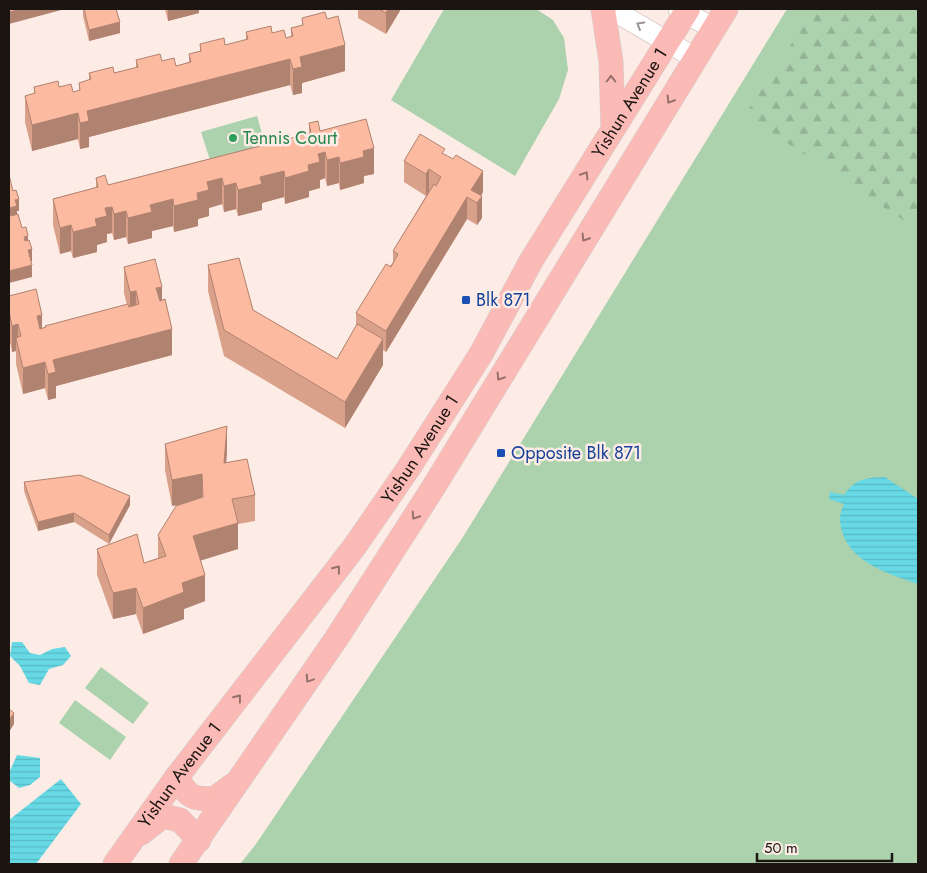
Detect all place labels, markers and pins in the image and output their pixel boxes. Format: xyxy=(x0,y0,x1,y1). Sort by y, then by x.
place label: Tennis Court xyxy=(243,125,338,151)
marker: Tennis Court xyxy=(227,132,239,144)
place label: Blk 871 xyxy=(476,287,531,313)
marker: Blk 871 xyxy=(460,294,472,306)
place label: Opposite Blk 871 xyxy=(511,440,641,466)
marker: Opposite Blk 871 xyxy=(495,447,507,459)

